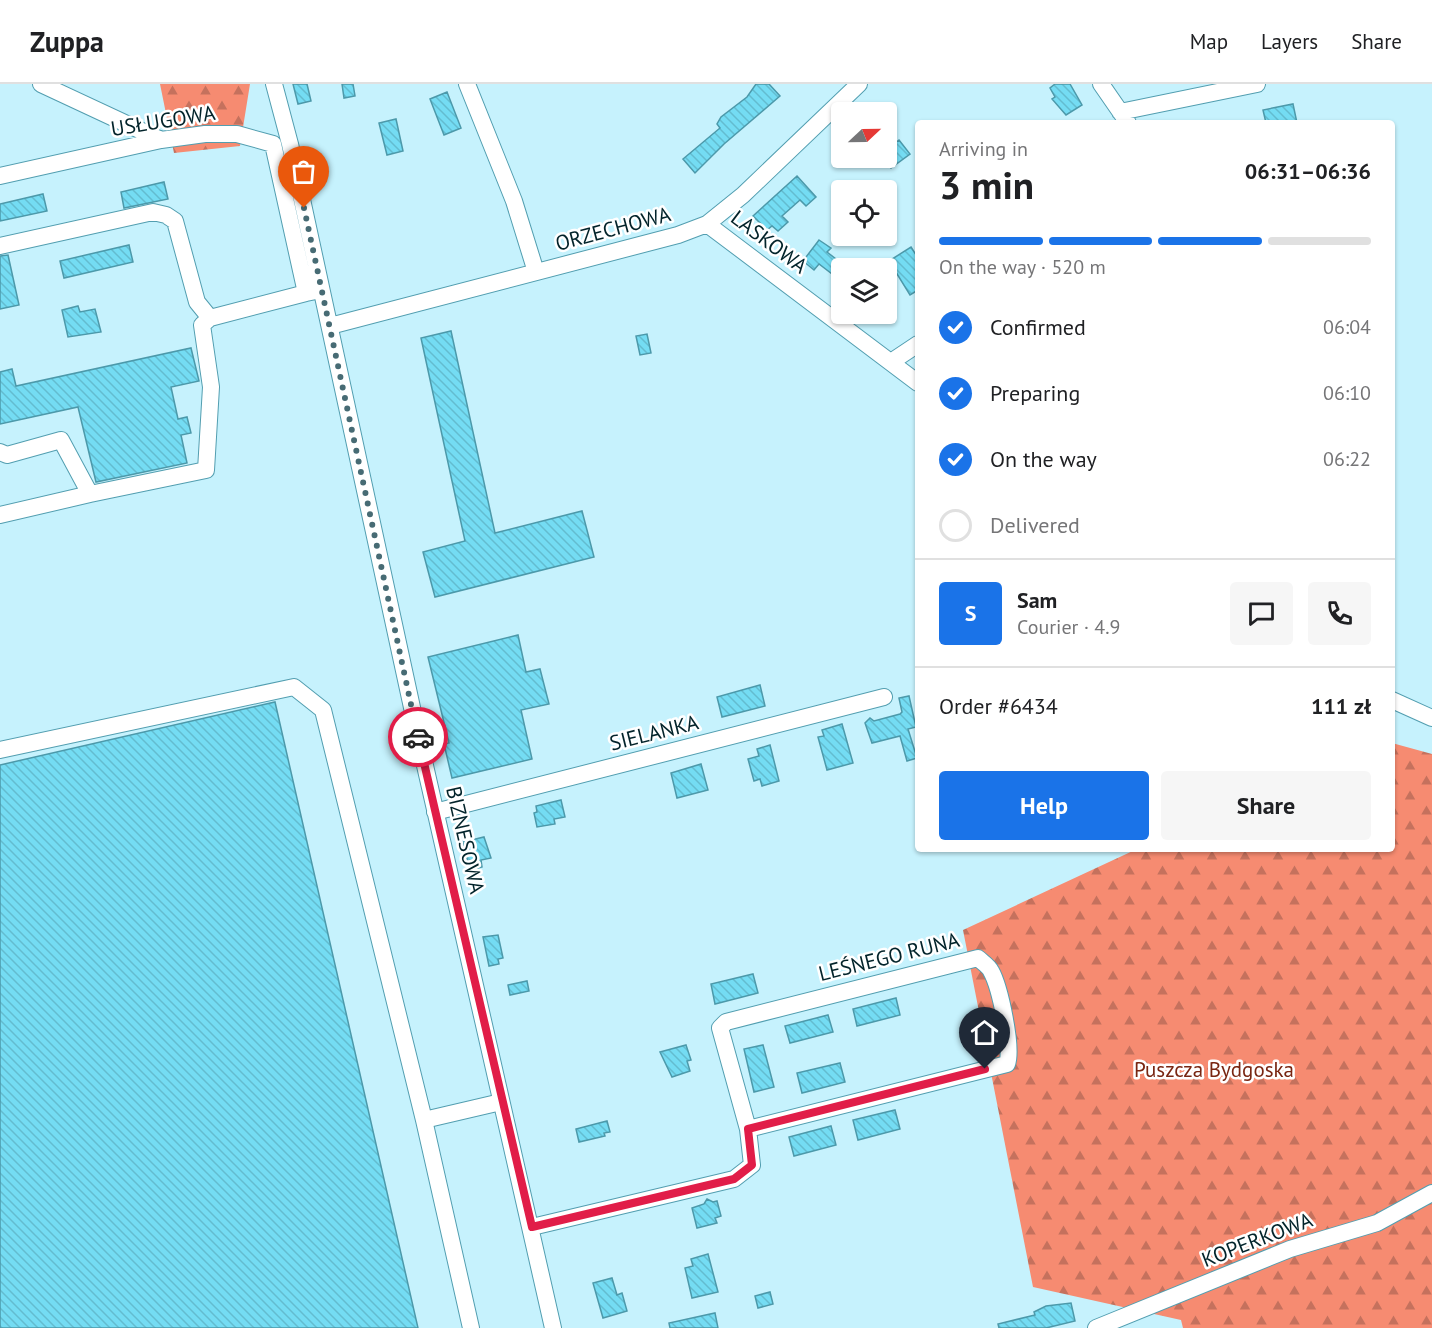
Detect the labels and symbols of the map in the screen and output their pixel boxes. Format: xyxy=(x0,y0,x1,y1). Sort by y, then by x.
street label: USŁUGOWA xyxy=(109,99,218,142)
north arrow xyxy=(831,102,897,168)
pin xyxy=(278,146,329,208)
street label: ORZECHOWA xyxy=(552,200,674,257)
street label: LASKOWA xyxy=(726,204,814,280)
courier xyxy=(388,707,448,767)
street label: SIELANKA xyxy=(607,708,702,757)
street label: BIZNESOWA xyxy=(440,784,491,897)
street label: LEŚNEGO RUNA xyxy=(816,926,963,987)
pin xyxy=(959,1007,1010,1069)
park label: Puszcza Bydgoska xyxy=(1134,1056,1294,1083)
street label: KOPERKOWA xyxy=(1198,1206,1317,1273)

